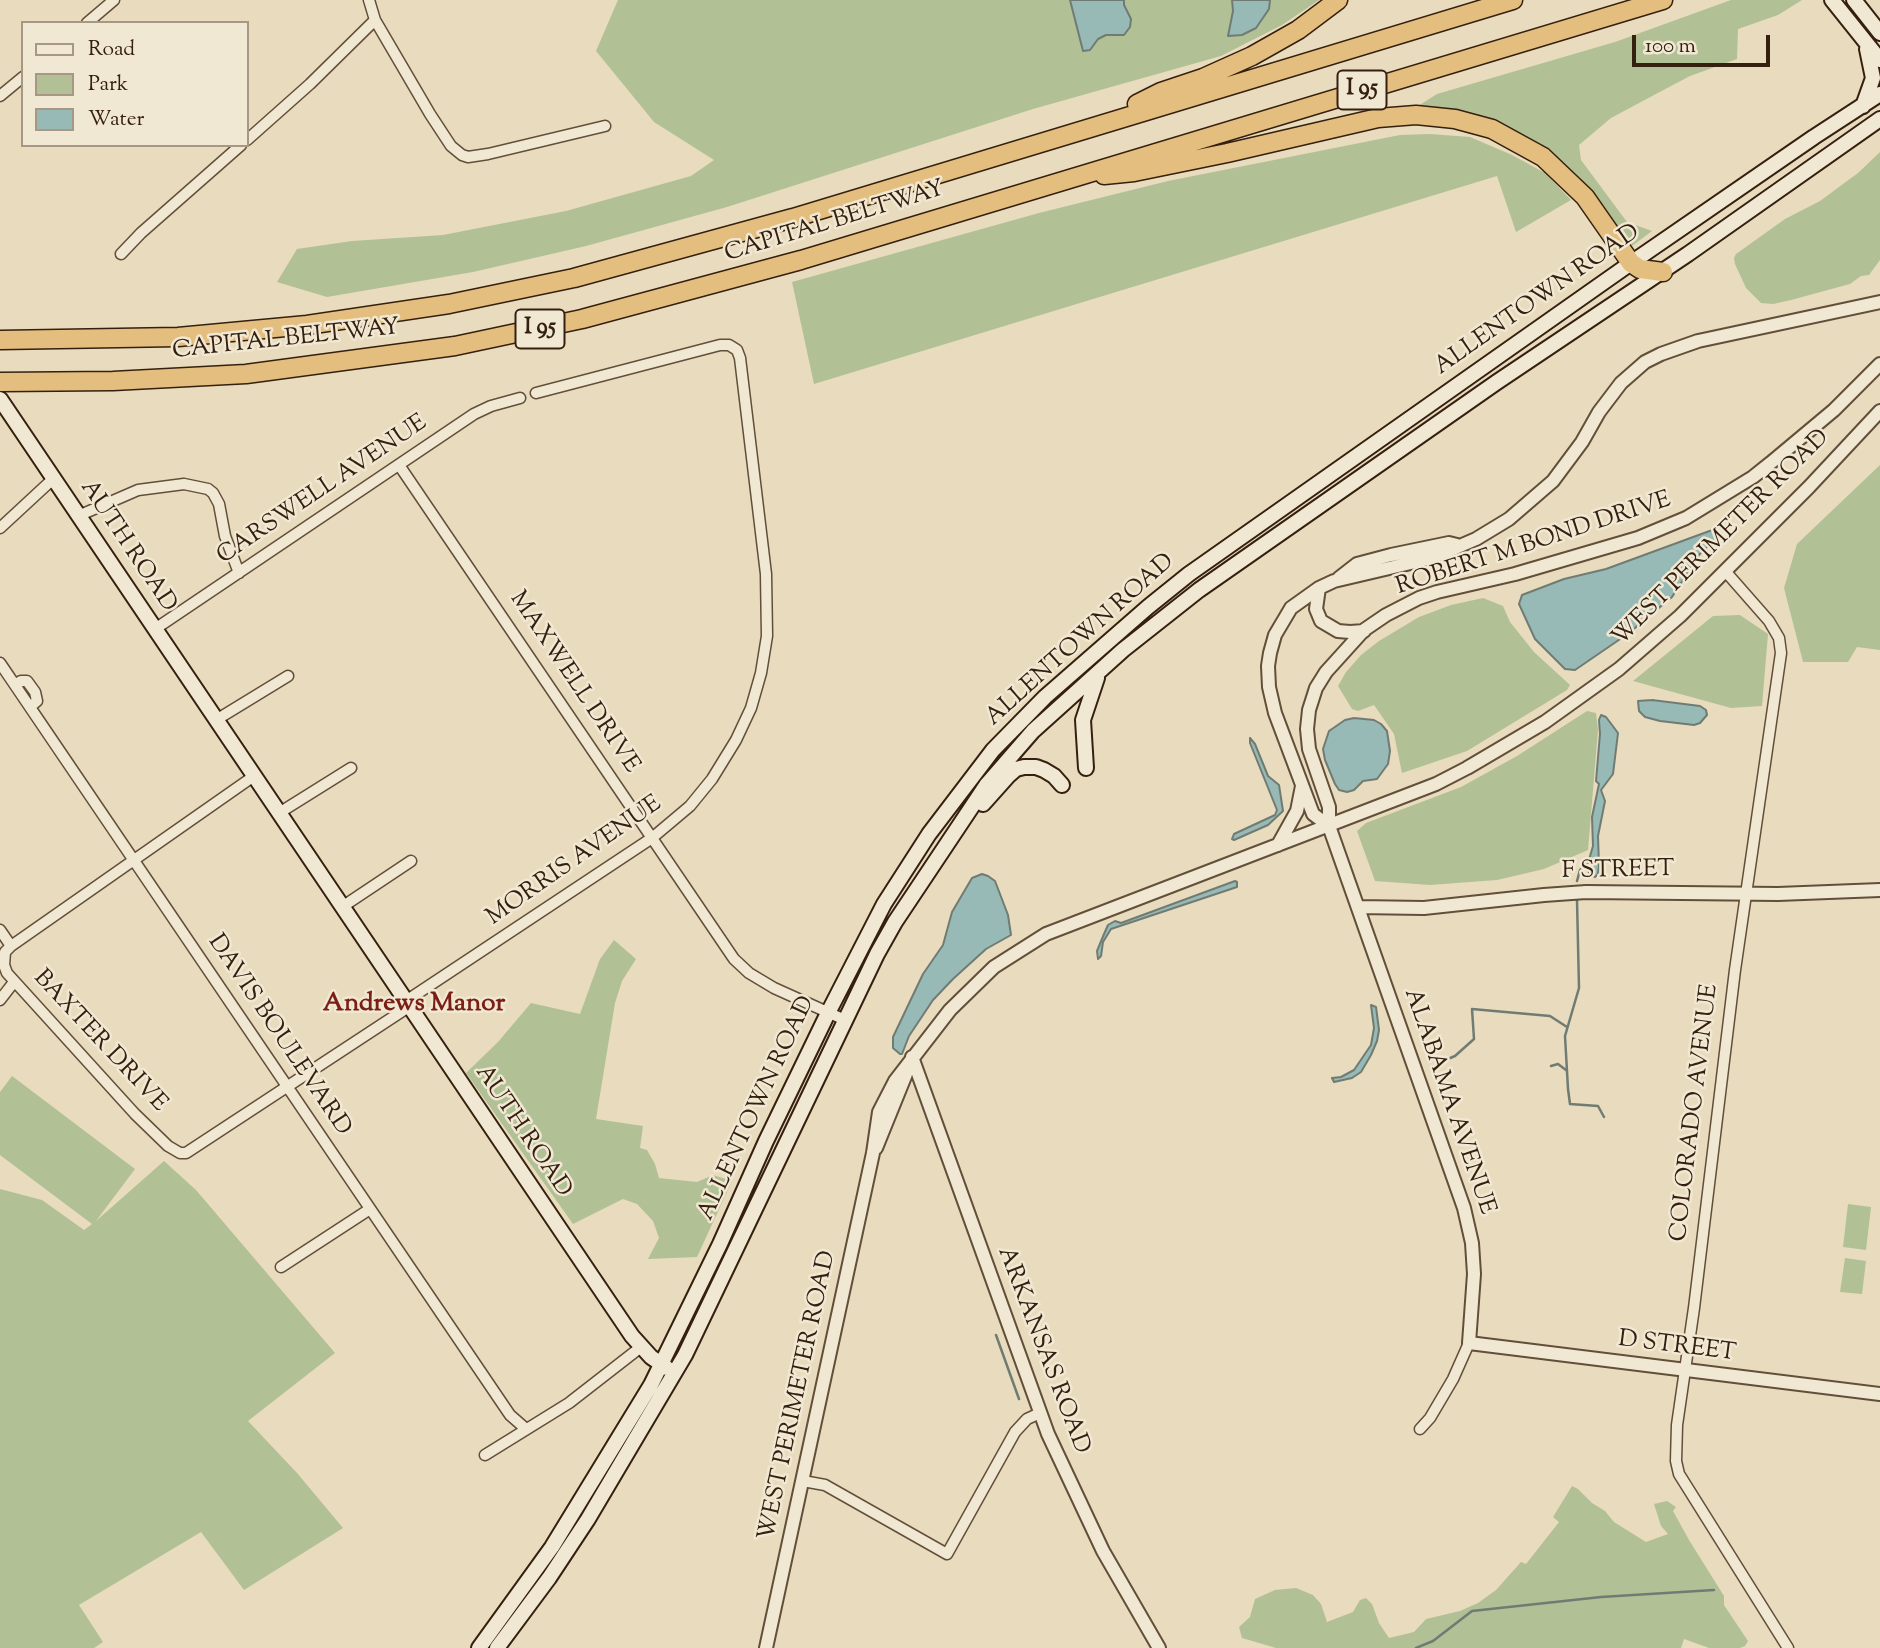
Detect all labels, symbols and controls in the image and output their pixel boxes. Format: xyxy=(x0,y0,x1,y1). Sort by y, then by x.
legend xyxy=(21,21,248,147)
scale bar xyxy=(1635,21,1773,65)
text: 100 m xyxy=(1645,32,1696,62)
text: Road xyxy=(88,35,135,65)
text: Park xyxy=(88,70,128,100)
road number: I 95 xyxy=(1338,71,1386,110)
text: Water xyxy=(88,105,144,135)
street label: CAPITAL BELTWAY xyxy=(722,176,948,270)
street label: ALLENTOWN ROAD xyxy=(1430,219,1646,383)
road number: I 95 xyxy=(516,310,564,348)
street label: CAPITAL BELTWAY xyxy=(171,315,401,367)
street label: CARSWELL AVENUE xyxy=(213,410,433,572)
street label: WEST PERIMETER ROAD xyxy=(1607,424,1837,654)
street label: AUTH ROAD xyxy=(72,476,182,618)
street label: ROBERT M BOND DRIVE xyxy=(1393,487,1675,603)
street label: ALLENTOWN ROAD xyxy=(981,549,1181,733)
street label: MAXWELL DRIVE xyxy=(502,587,644,779)
street label: MORRIS AVENUE xyxy=(482,791,668,933)
street label: F STREET xyxy=(1561,857,1675,887)
street label: DAVIS BOULEVARD xyxy=(200,930,356,1142)
street label: BAXTER DRIVE xyxy=(26,965,172,1119)
street label: COLORADO AVENUE xyxy=(1666,983,1726,1243)
street label: ALABAMA AVENUE xyxy=(1396,985,1500,1219)
district label: Andrews Manor xyxy=(323,990,505,1022)
street label: ALLENTOWN ROAD xyxy=(693,992,823,1226)
street label: AUTH ROAD xyxy=(467,1061,577,1203)
street label: ARKANSAS ROAD xyxy=(989,1244,1095,1458)
street label: WEST PERIMETER ROAD xyxy=(754,1249,844,1543)
street label: D STREET xyxy=(1616,1326,1738,1370)

